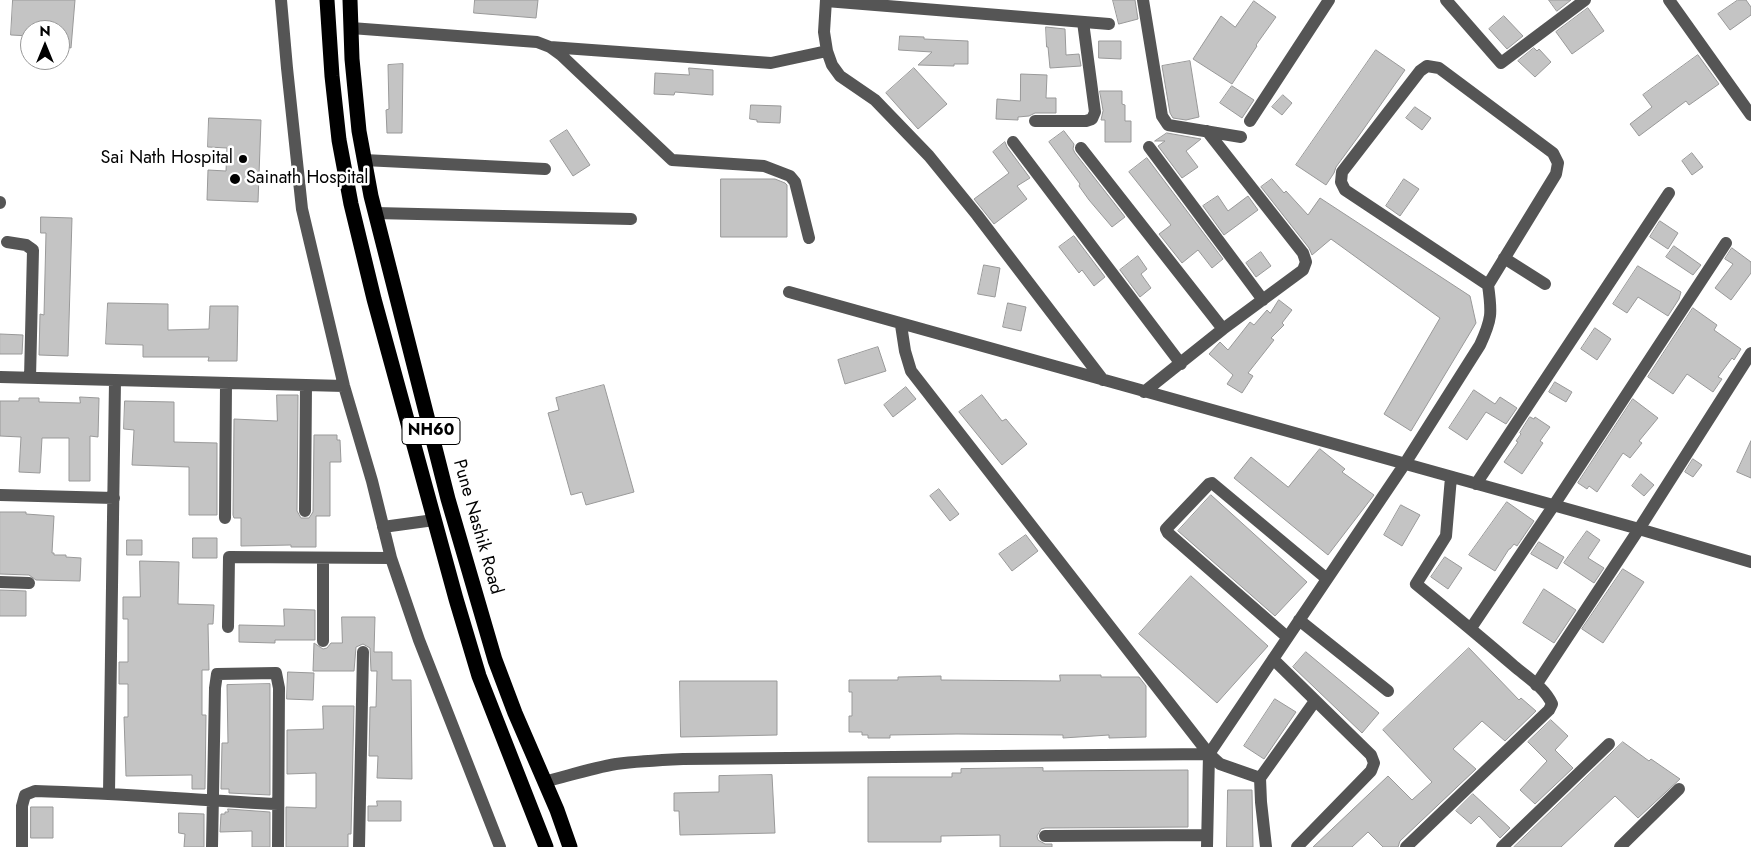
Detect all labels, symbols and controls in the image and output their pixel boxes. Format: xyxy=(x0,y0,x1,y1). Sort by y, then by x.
north arrow xyxy=(20,20,70,70)
text: N xyxy=(39,21,51,41)
place label: Sai Nath Hospital xyxy=(101,148,233,170)
marker: Sai Nath Hospital xyxy=(237,153,249,165)
place label: Sainath Hospital xyxy=(246,168,368,190)
marker: Sainath Hospital xyxy=(228,172,242,186)
road number: NH60 xyxy=(402,418,460,444)
street label: Pune Nashik Road xyxy=(447,457,507,597)

